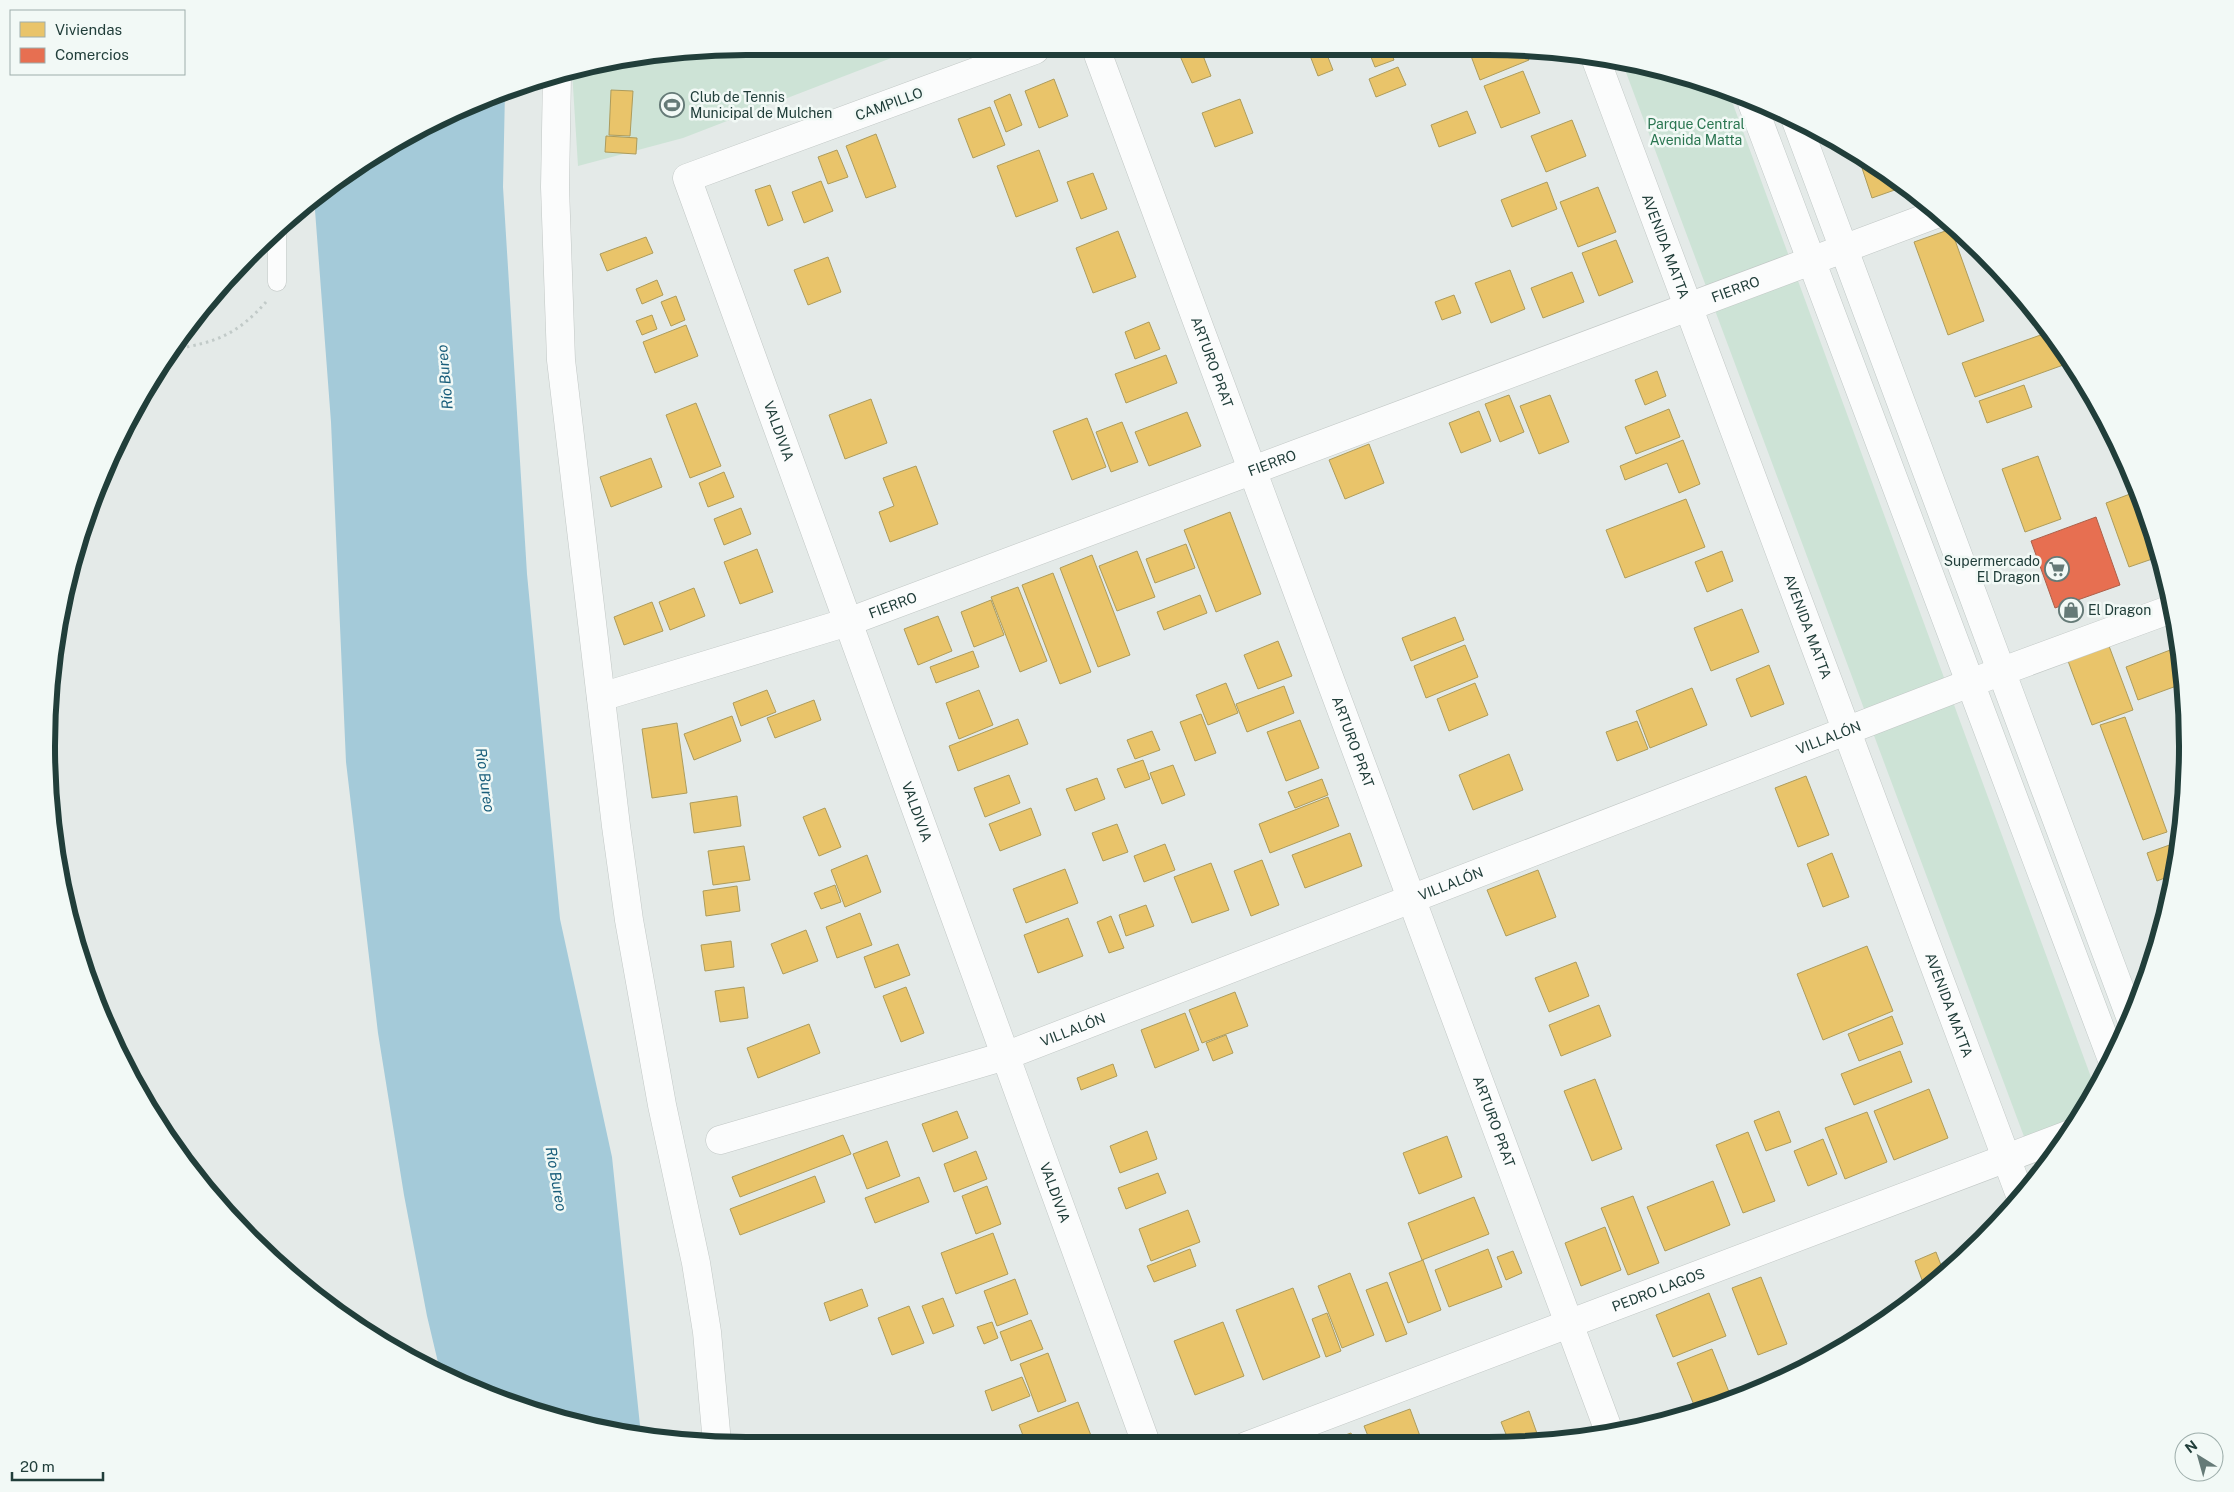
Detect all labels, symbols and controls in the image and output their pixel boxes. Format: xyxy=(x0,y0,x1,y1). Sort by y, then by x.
legend xyxy=(10,10,185,75)
text: Viviendas xyxy=(55,21,122,38)
text: Comercios xyxy=(55,46,129,63)
street label: CAMPILLO xyxy=(853,84,925,124)
place label: Club de Tennis Municipal de Mulchen xyxy=(690,89,832,121)
sports icon: Club de Tennis Municipal de Mulchen xyxy=(659,92,685,118)
park label: Parque Central Avenida Matta xyxy=(1647,116,1745,148)
street label: AVENIDA MATTA xyxy=(1639,192,1693,301)
street label: FIERRO xyxy=(1709,273,1762,306)
street label: ARTURO PRAT xyxy=(1188,314,1236,410)
water label: Río Bureo xyxy=(433,344,456,410)
street label: VALDIVIA xyxy=(761,399,797,463)
street label: FIERRO xyxy=(1246,447,1298,479)
place label: Supermercado El Dragon xyxy=(1944,553,2040,585)
supermarket icon: Supermercado El Dragon xyxy=(2044,556,2070,582)
street label: AVENIDA MATTA xyxy=(1781,572,1835,681)
street label: FIERRO xyxy=(867,589,919,621)
shop icon: El Dragon xyxy=(2058,597,2084,623)
place label: El Dragon xyxy=(2088,602,2151,618)
street label: ARTURO PRAT xyxy=(1329,694,1377,790)
street label: VILLALÓN xyxy=(1794,718,1863,757)
water label: Río Bureo xyxy=(473,747,498,813)
street label: VALDIVIA xyxy=(899,779,935,844)
street label: VILLALÓN xyxy=(1416,864,1486,903)
street label: AVENIDA MATTA xyxy=(1922,950,1976,1060)
street label: VILLALÓN xyxy=(1038,1010,1108,1050)
street label: ARTURO PRAT xyxy=(1470,1074,1518,1169)
water label: Río Bureo xyxy=(542,1145,571,1212)
street label: VALDIVIA xyxy=(1037,1160,1073,1225)
street label: PEDRO LAGOS xyxy=(1610,1265,1707,1315)
north arrow xyxy=(2174,1432,2224,1482)
text: N xyxy=(2182,1437,2200,1456)
scale bar xyxy=(12,1450,104,1482)
text: 20 m xyxy=(20,1458,55,1475)

